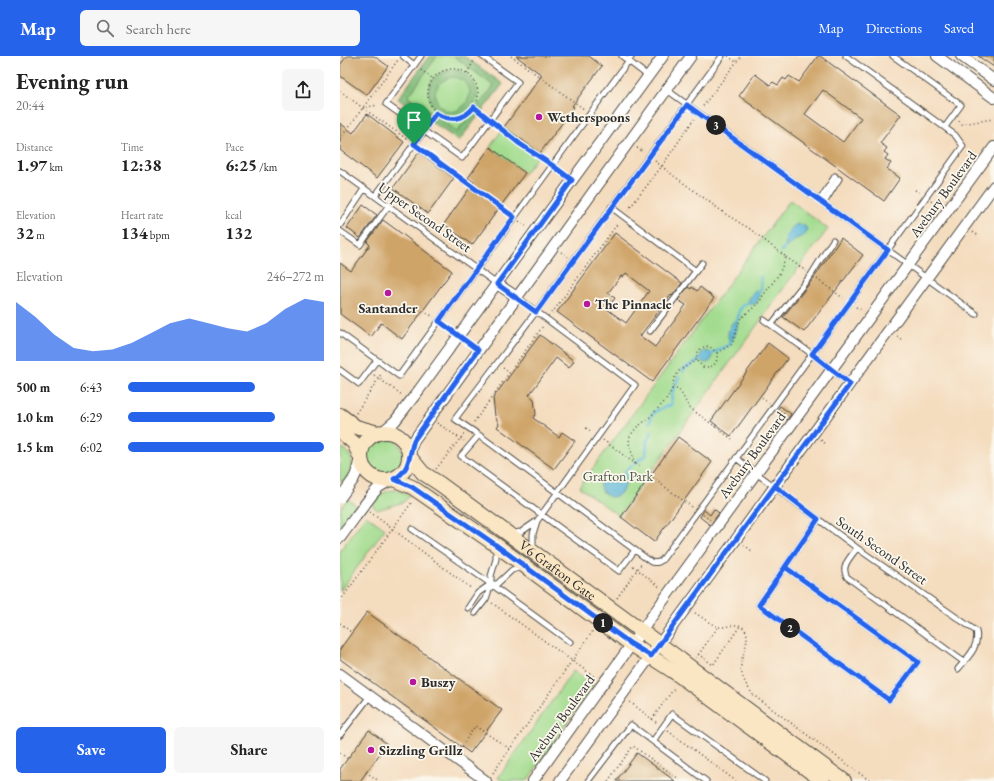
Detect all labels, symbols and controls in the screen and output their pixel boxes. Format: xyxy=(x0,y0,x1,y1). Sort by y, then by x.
search box xyxy=(80,10,360,46)
text: Map xyxy=(20,16,56,41)
icon: search xyxy=(94,17,116,39)
text: Search here xyxy=(126,19,191,38)
text: Map xyxy=(818,19,844,37)
text: Directions xyxy=(866,19,922,37)
text: Saved xyxy=(944,19,974,37)
text: Evening run xyxy=(16,67,129,96)
button: share xyxy=(282,69,324,111)
text: 20:44 xyxy=(16,97,44,114)
pin xyxy=(397,103,431,144)
place label: Wetherspoons xyxy=(547,108,630,126)
icon: arrive xyxy=(403,109,425,131)
marker: Wetherspoons xyxy=(534,112,544,122)
pin: 3 xyxy=(706,115,726,135)
text: 3 xyxy=(713,118,719,132)
text: Distance xyxy=(16,140,53,154)
text: Time xyxy=(121,140,144,154)
text: Pace xyxy=(225,140,244,154)
street label: Avebury Boulevard xyxy=(905,146,981,242)
text: 1.97 xyxy=(16,154,47,176)
text: 12:38 xyxy=(121,154,161,176)
text: 6:25 xyxy=(225,154,257,176)
text: km xyxy=(47,160,63,174)
text: /km xyxy=(257,160,277,174)
street label: Upper Second Street xyxy=(375,178,476,256)
text: Elevation xyxy=(16,208,56,222)
text: Heart rate xyxy=(121,208,163,222)
text: kcal xyxy=(225,208,242,222)
text: 32 xyxy=(16,222,34,244)
text: 134 xyxy=(121,222,148,244)
text: 132 xyxy=(225,222,252,244)
text: m xyxy=(34,228,45,242)
text: bpm xyxy=(148,228,170,242)
text: Elevation xyxy=(16,268,63,285)
text: 246–272 m xyxy=(267,268,324,285)
marker: Santander xyxy=(383,288,393,298)
place label: The Pinnacle xyxy=(595,295,672,313)
place label: Santander xyxy=(358,299,418,317)
marker: The Pinnacle xyxy=(582,299,592,309)
text: 500 m xyxy=(16,379,50,396)
text: 6:43 xyxy=(80,379,102,396)
street label: Avebury Boulevard xyxy=(714,407,790,503)
text: 1.0 km xyxy=(16,409,54,426)
text: 6:29 xyxy=(80,409,102,426)
text: 1.5 km xyxy=(16,439,54,456)
text: 6:02 xyxy=(80,439,102,456)
park label: Grafton Park xyxy=(583,467,654,485)
street label: South Second Street xyxy=(833,512,932,589)
street label: V6 Grafton Gate xyxy=(516,536,600,604)
pin: 1 xyxy=(593,613,613,633)
text: 1 xyxy=(600,616,606,630)
pin: 2 xyxy=(780,618,800,638)
text: 2 xyxy=(787,621,793,635)
street label: Avebury Boulevard xyxy=(523,670,599,766)
place label: Buszy xyxy=(421,673,456,691)
marker: Buszy xyxy=(408,677,418,687)
button: Save xyxy=(16,727,166,773)
button: Share xyxy=(174,727,324,773)
place label: Sizzling Grillz xyxy=(379,741,463,759)
marker: Sizzling Grillz xyxy=(366,745,376,755)

